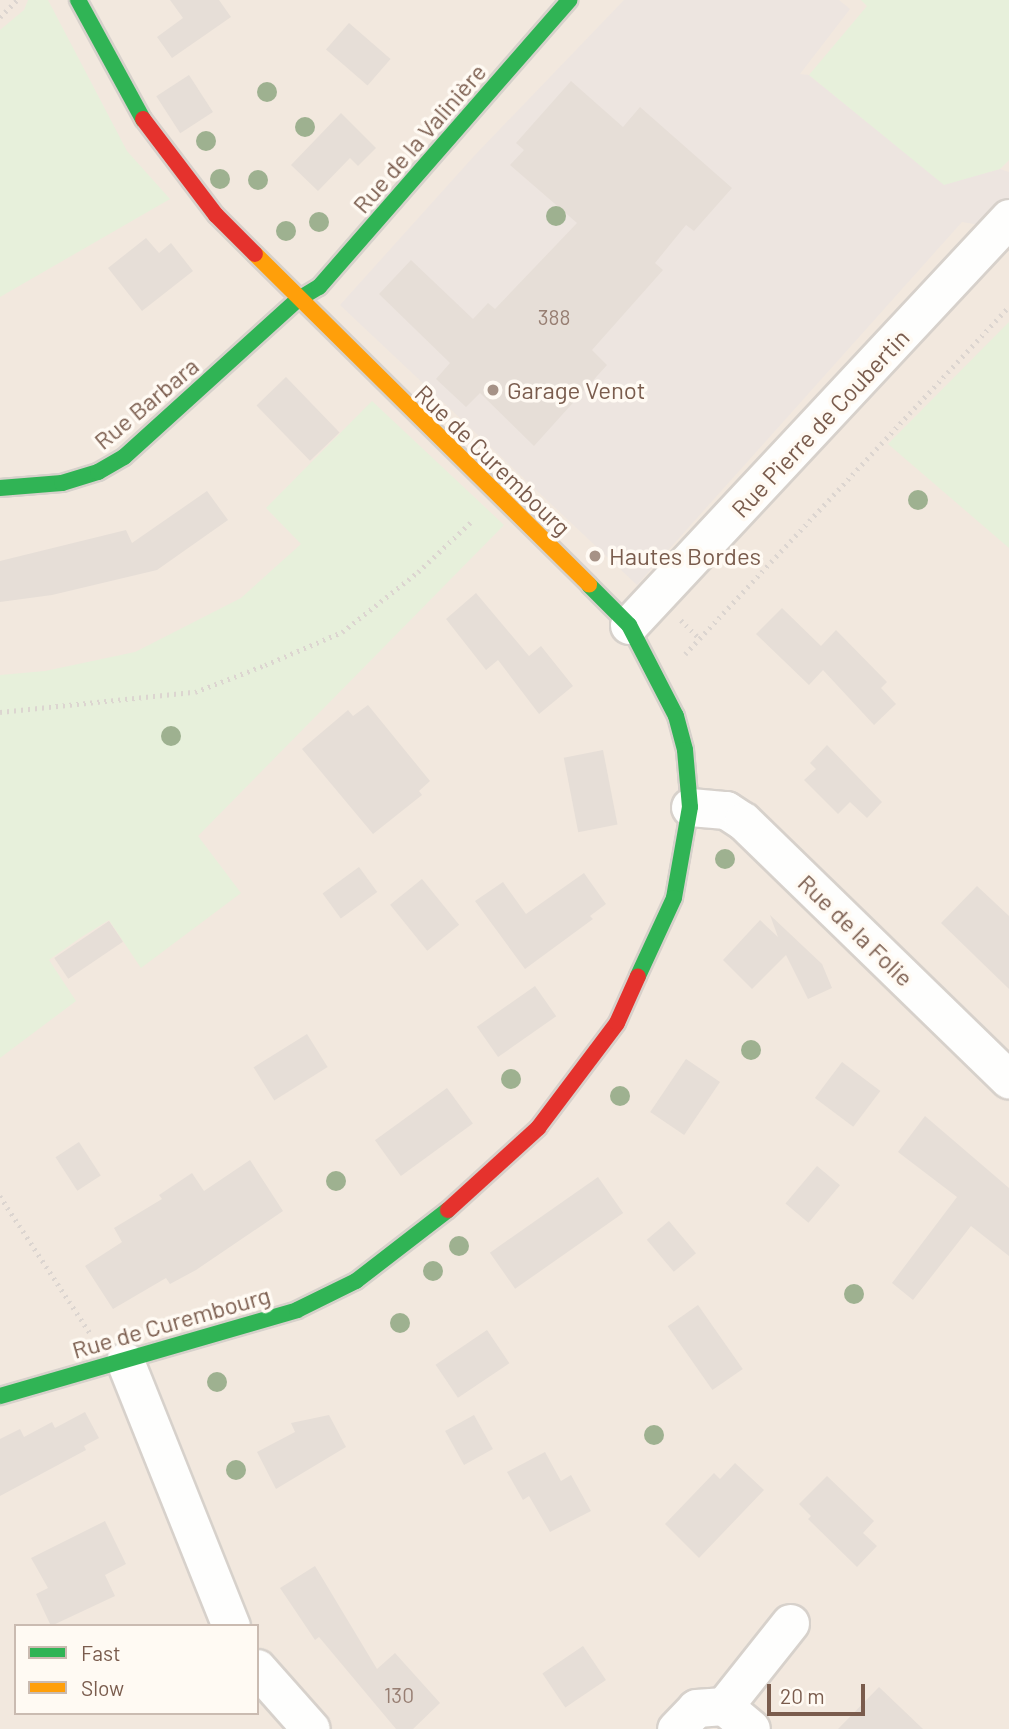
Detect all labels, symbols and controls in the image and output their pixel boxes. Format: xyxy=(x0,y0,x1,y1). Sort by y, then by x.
street label: Rue de la Valinière xyxy=(346,57,492,219)
house number: 388 xyxy=(538,304,570,330)
street label: Rue Pierre de Coubertin xyxy=(725,323,915,523)
street label: Rue Barbara xyxy=(88,351,204,455)
place label: Garage Venot xyxy=(507,376,645,404)
street label: Rue de Curembourg xyxy=(409,379,577,541)
marker: Garage Venot xyxy=(485,382,501,398)
place label: Hautes Bordes xyxy=(609,542,761,570)
marker: Hautes Bordes xyxy=(587,548,603,564)
street label: Rue de la Folie xyxy=(793,868,919,992)
street label: Rue de Curembourg xyxy=(69,1280,273,1364)
legend xyxy=(14,1624,259,1715)
text: Fast xyxy=(81,1640,121,1665)
scale bar xyxy=(771,1670,869,1714)
text: Slow xyxy=(81,1675,124,1700)
house number: 130 xyxy=(384,1682,414,1708)
text: 20 m xyxy=(780,1683,825,1708)

